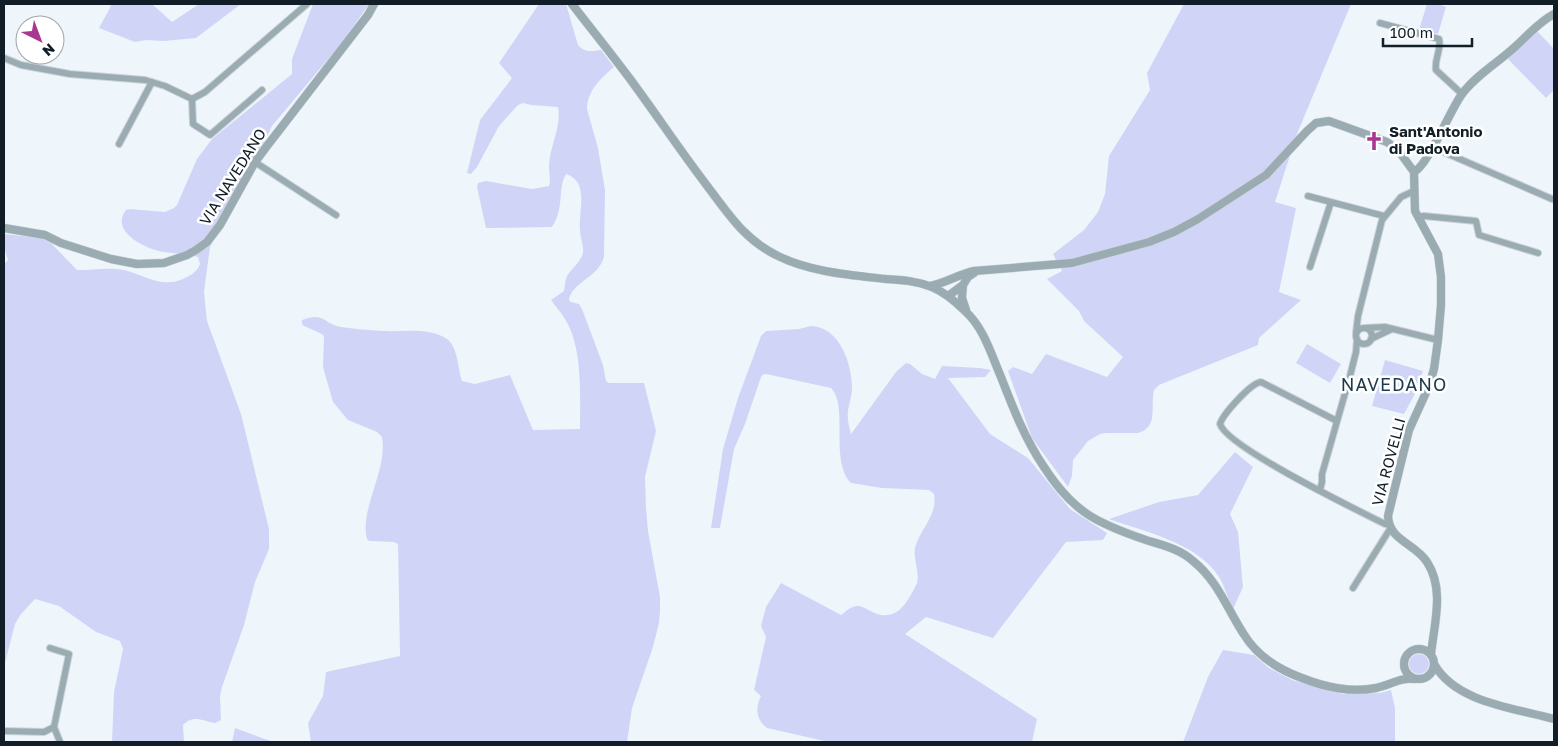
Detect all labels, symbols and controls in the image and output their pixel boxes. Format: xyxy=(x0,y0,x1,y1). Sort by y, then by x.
north arrow xyxy=(15,15,65,65)
scale bar xyxy=(1383,15,1472,47)
text: 100 m xyxy=(1390,23,1433,41)
text: N xyxy=(39,40,59,60)
place label: Sant'Antonio di Padova xyxy=(1389,122,1482,157)
street label: VIA NAVEDANO xyxy=(195,125,269,228)
church icon: Sant'Antonio di Padova xyxy=(1363,130,1385,152)
district label: NAVEDANO xyxy=(1341,373,1447,395)
street label: VIA ROVELLI xyxy=(1368,416,1408,508)

